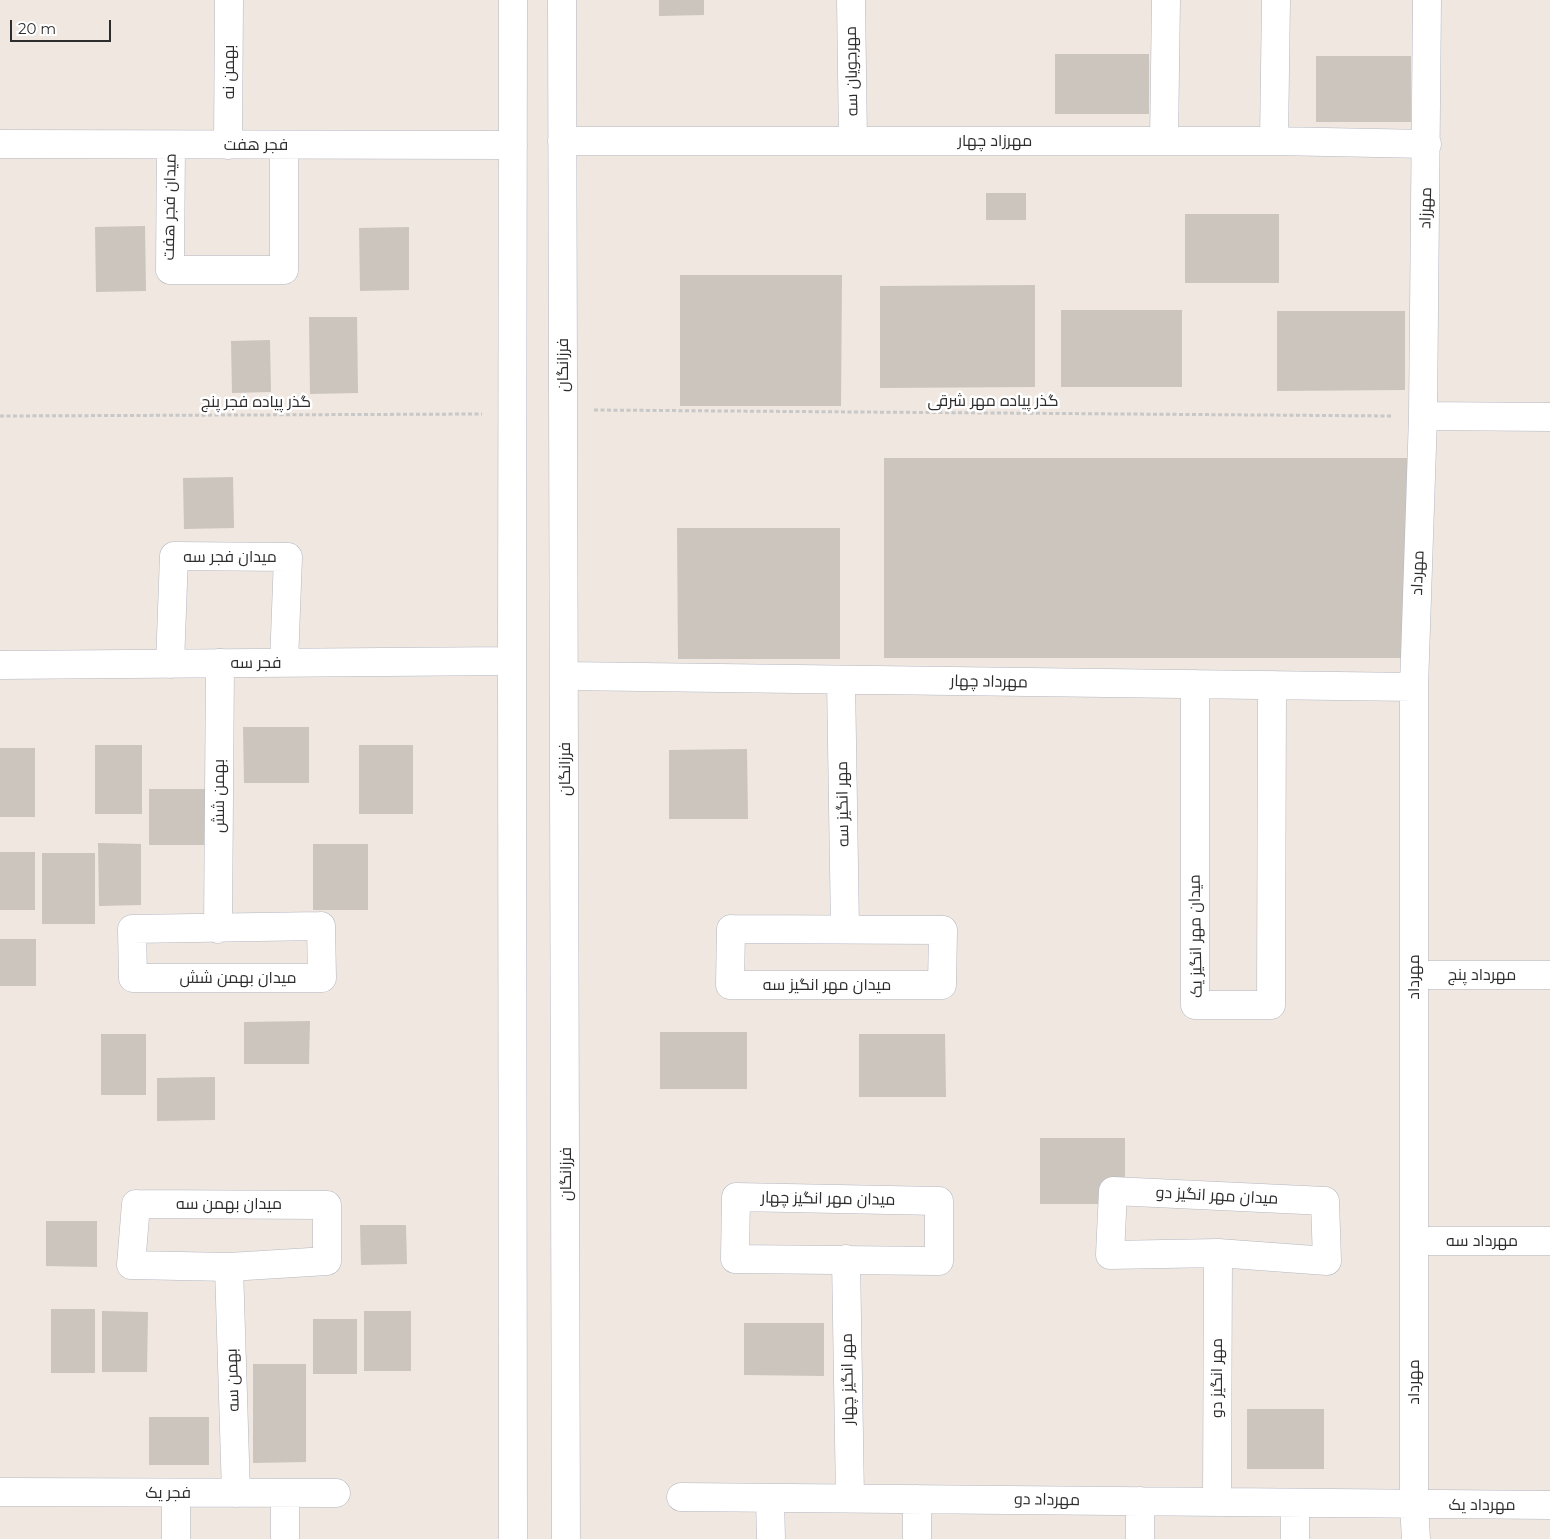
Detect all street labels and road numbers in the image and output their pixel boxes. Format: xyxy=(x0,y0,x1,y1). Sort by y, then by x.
street label: مهرجویان سه xyxy=(842,26,862,116)
street label: بهمن نه xyxy=(219,45,239,99)
street label: مهرزاد چهار xyxy=(958,131,1032,151)
street label: فجر هفت xyxy=(224,135,288,155)
street label: میدان فجر هفت xyxy=(159,153,181,261)
street label: مهرزاد xyxy=(1416,187,1436,229)
street label: فرزانگان xyxy=(553,338,573,392)
street label: گذر پیاده مهر شرقی xyxy=(928,391,1058,411)
street label: گذر پیاده فجر پنج xyxy=(201,392,311,412)
street label: میدان فجر سه xyxy=(183,547,277,567)
street label: مهرداد xyxy=(1408,550,1428,596)
street label: فجر سه xyxy=(231,653,281,673)
street label: مهرداد چهار xyxy=(950,672,1028,692)
street label: فرزانگان xyxy=(555,742,575,796)
street label: بهمن شش xyxy=(209,759,229,833)
street label: مهر انگیز سه xyxy=(833,761,853,847)
street label: میدان مهر انگیز یک xyxy=(1185,874,1207,998)
street label: مهرداد xyxy=(1404,954,1424,1000)
street label: مهرداد پنج xyxy=(1448,965,1516,985)
street label: میدان بهمن شش xyxy=(180,968,296,988)
street label: میدان مهر انگیز سه xyxy=(763,975,891,995)
street label: فرزانگان xyxy=(556,1147,576,1201)
street label: میدان مهر انگیز دو xyxy=(1155,1183,1279,1209)
street label: میدان مهر انگیز چهار xyxy=(761,1188,895,1210)
street label: میدان بهمن سه xyxy=(176,1194,282,1214)
street label: مهرداد سه xyxy=(1446,1231,1518,1251)
street label: مهر انگیز چهار xyxy=(838,1333,858,1425)
street label: مهر انگیز دو xyxy=(1207,1338,1227,1418)
street label: بهمن سه xyxy=(222,1348,244,1412)
street label: مهرداد xyxy=(1404,1359,1424,1405)
street label: فجر یک xyxy=(145,1483,191,1503)
street label: مهرداد دو xyxy=(1014,1490,1080,1510)
street label: مهرداد یک xyxy=(1449,1495,1515,1515)

